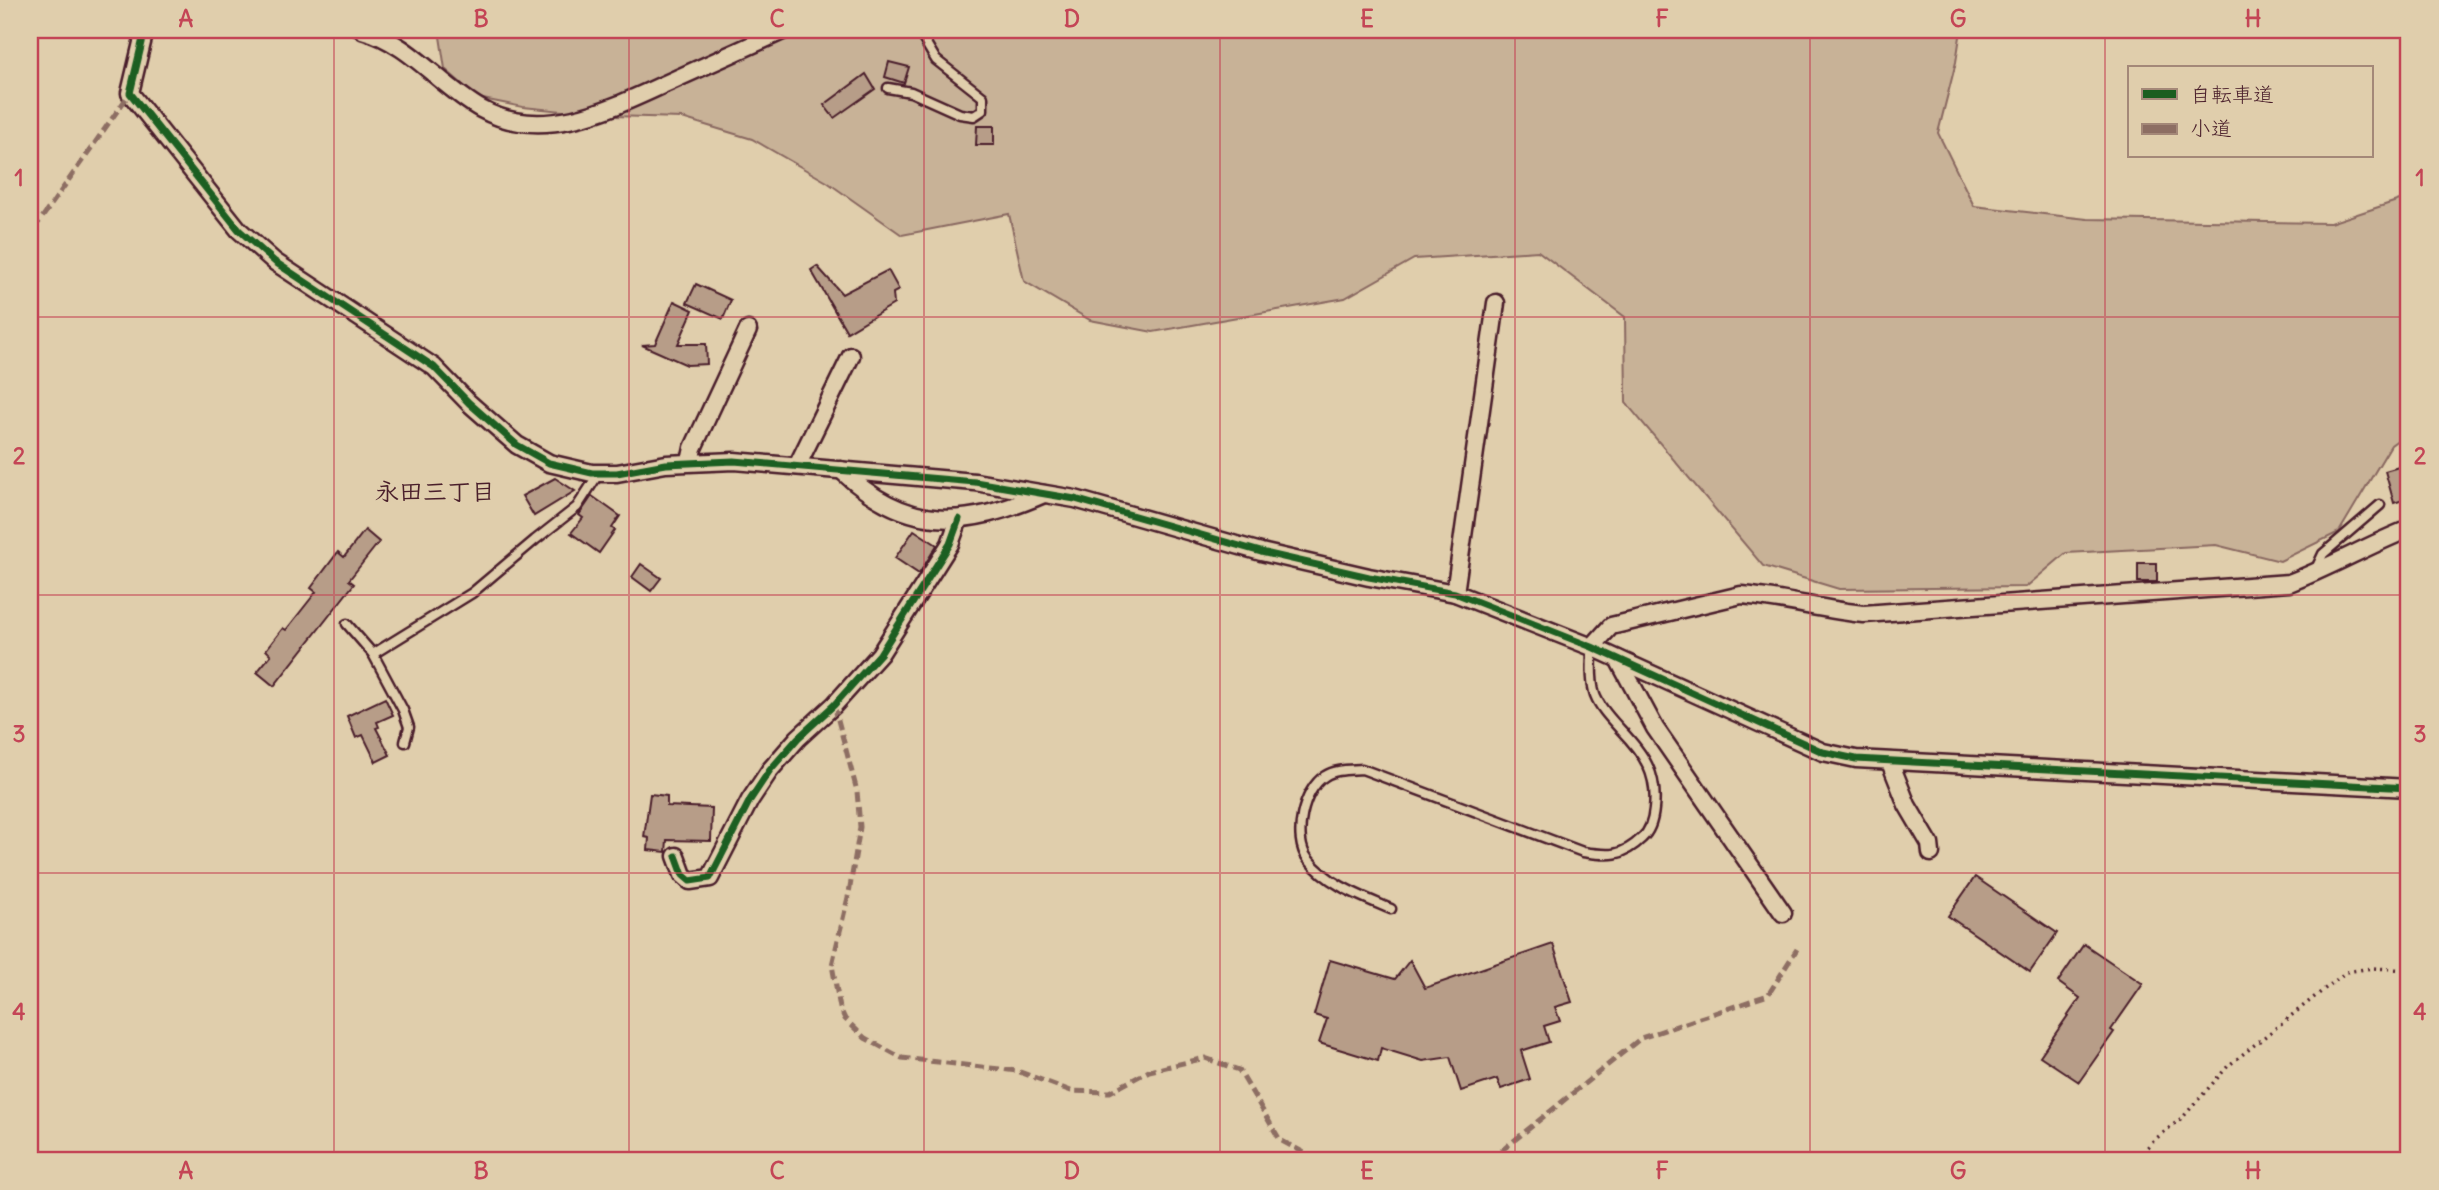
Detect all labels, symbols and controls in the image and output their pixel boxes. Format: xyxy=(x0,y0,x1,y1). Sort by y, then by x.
text: A xyxy=(179,4,194,33)
text: B xyxy=(473,4,489,33)
text: C xyxy=(769,4,785,33)
text: D xyxy=(1064,4,1080,33)
text: E xyxy=(1360,4,1374,33)
text: F xyxy=(1655,4,1669,33)
text: G xyxy=(1950,4,1966,33)
text: H xyxy=(2245,4,2261,33)
legend xyxy=(2128,66,2372,158)
text: 自転車道 xyxy=(2190,81,2274,108)
text: 小道 xyxy=(2190,115,2232,142)
text: 1 xyxy=(14,163,24,192)
text: 1 xyxy=(2415,163,2425,192)
text: 2 xyxy=(13,441,26,470)
text: 2 xyxy=(2414,441,2427,470)
district label: 永田三丁目 xyxy=(375,476,495,506)
text: 3 xyxy=(12,719,26,748)
text: 3 xyxy=(2413,719,2427,748)
text: 4 xyxy=(12,997,26,1026)
text: 4 xyxy=(2413,997,2427,1026)
text: A xyxy=(179,1156,194,1185)
text: B xyxy=(473,1156,489,1185)
text: C xyxy=(769,1156,785,1185)
text: D xyxy=(1064,1156,1080,1185)
text: E xyxy=(1360,1156,1374,1185)
text: F xyxy=(1655,1156,1669,1185)
text: G xyxy=(1950,1156,1966,1185)
text: H xyxy=(2245,1156,2261,1185)

